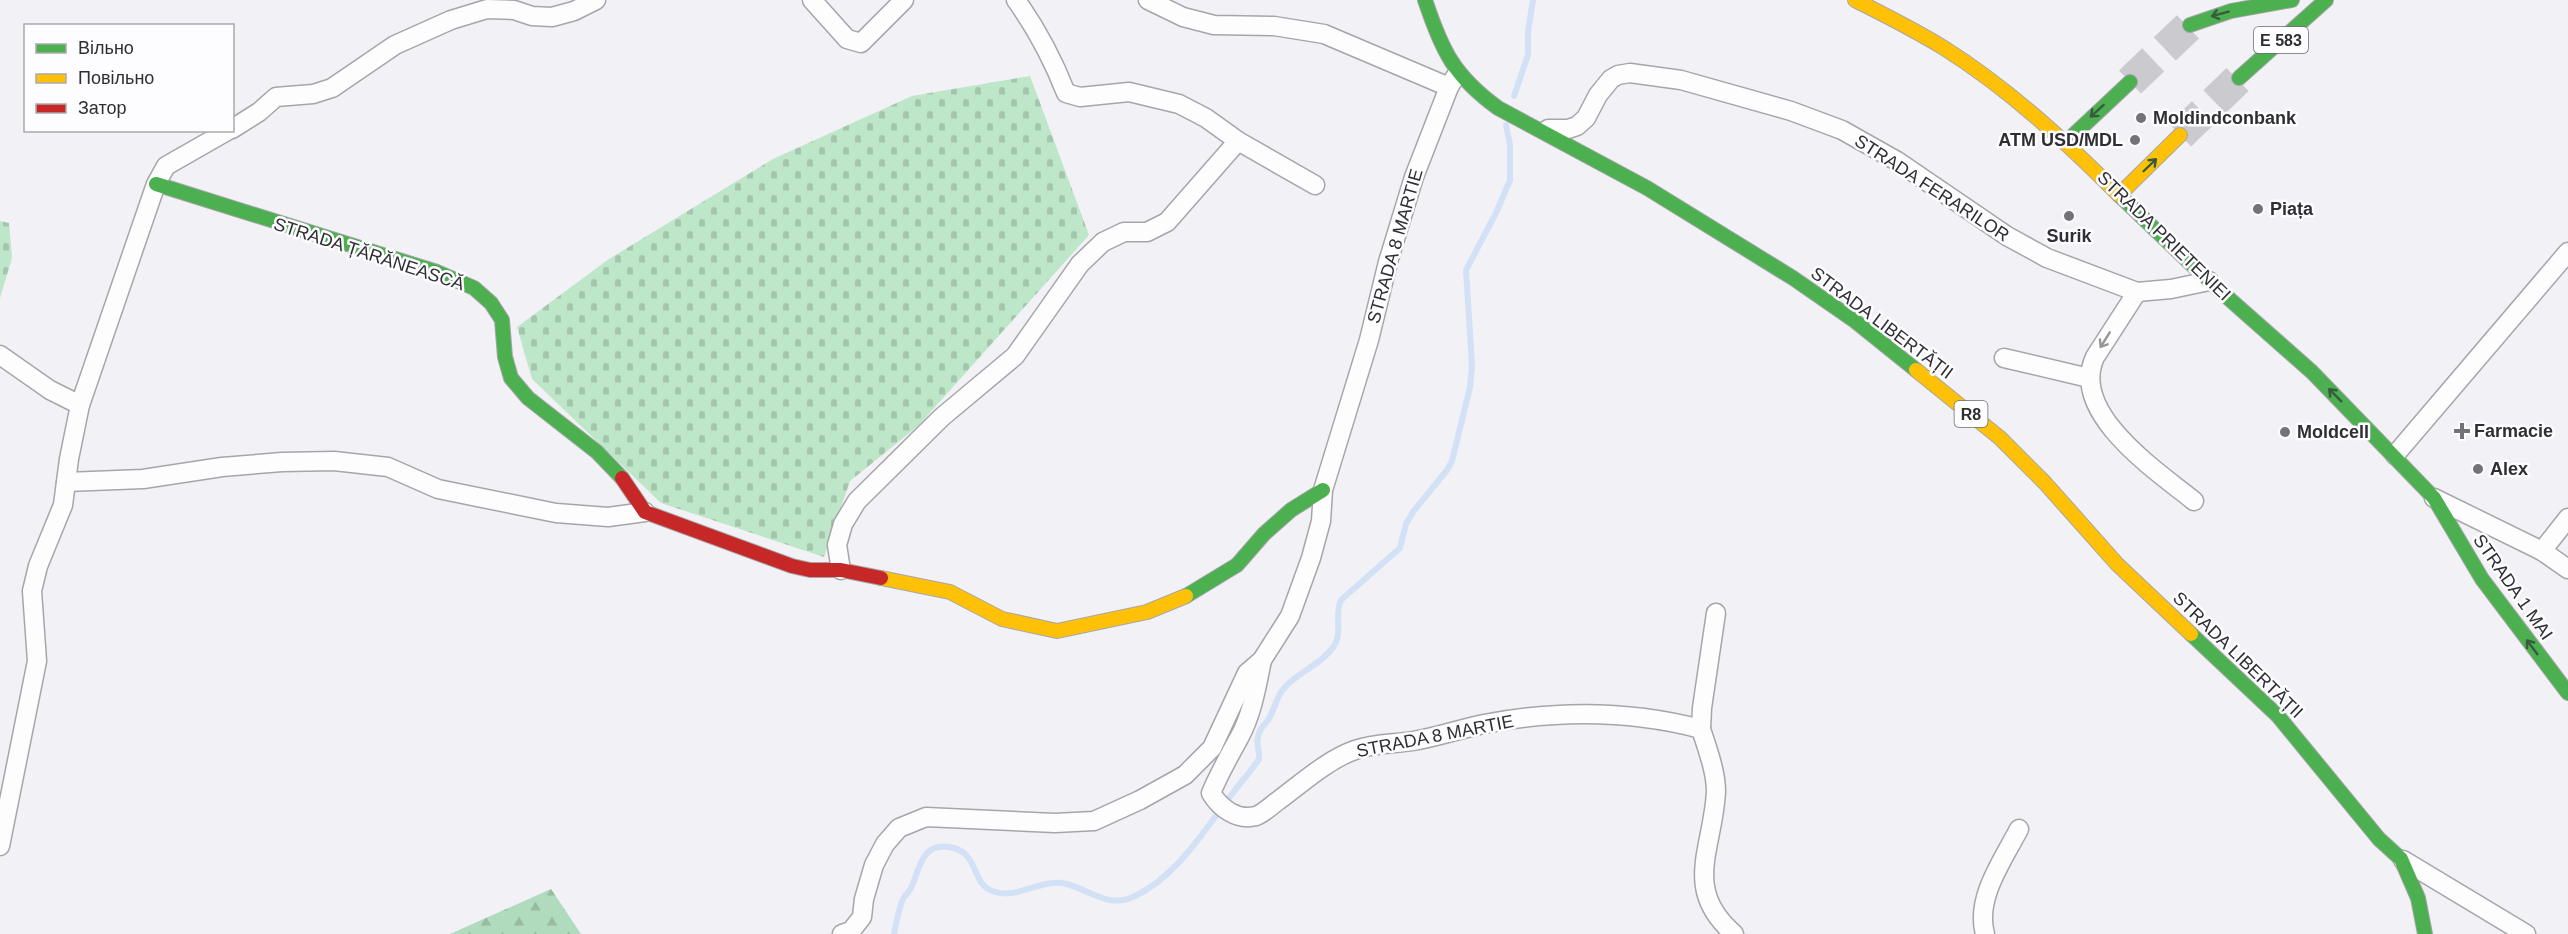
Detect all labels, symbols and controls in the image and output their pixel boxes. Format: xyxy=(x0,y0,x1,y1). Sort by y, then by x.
one-way arrow xyxy=(2211,9,2230,20)
legend xyxy=(24,24,234,132)
road number: E 583 xyxy=(2254,27,2308,53)
text: Вільно xyxy=(78,38,134,58)
text: Повільно xyxy=(78,68,154,88)
text: Затор xyxy=(78,98,127,118)
one-way arrow xyxy=(2090,104,2105,118)
place label: Moldindconbank xyxy=(2153,108,2297,128)
marker: Moldindconbank xyxy=(2134,111,2148,125)
place label: ATM USD/MDL xyxy=(1998,130,2123,150)
street label: STRADA FERARILOR xyxy=(1851,131,2013,245)
marker: ATM USD/MDL xyxy=(2128,133,2142,147)
one-way arrow xyxy=(2142,158,2157,172)
street label: STRADA 8 MARTIE xyxy=(1363,166,1427,326)
street label: STRADA PRIETENIEI xyxy=(2093,167,2235,305)
place label: Piața xyxy=(2270,199,2314,219)
marker: Piața xyxy=(2251,202,2265,216)
marker: Surik xyxy=(2062,209,2076,223)
street label: STRADA ȚĂRĂNEASCĂ xyxy=(271,214,467,294)
place label: Surik xyxy=(2046,226,2092,246)
street label: STRADA LIBERTĂȚII xyxy=(1807,263,1957,383)
one-way arrow xyxy=(2098,331,2110,348)
one-way arrow xyxy=(2328,388,2343,403)
road number: R8 xyxy=(1954,401,1988,427)
place label: Farmacie xyxy=(2474,421,2553,441)
place label: Moldcell xyxy=(2297,422,2369,442)
marker: Farmacie xyxy=(2455,424,2469,438)
marker: Moldcell xyxy=(2278,425,2292,439)
place label: Alex xyxy=(2490,459,2528,479)
marker: Alex xyxy=(2471,462,2485,476)
street label: STRADA 1 MAI xyxy=(2469,530,2557,644)
street label: STRADA LIBERTĂȚII xyxy=(2169,588,2307,722)
one-way arrow xyxy=(2526,639,2539,655)
street label: STRADA 8 MARTIE xyxy=(1355,711,1515,761)

